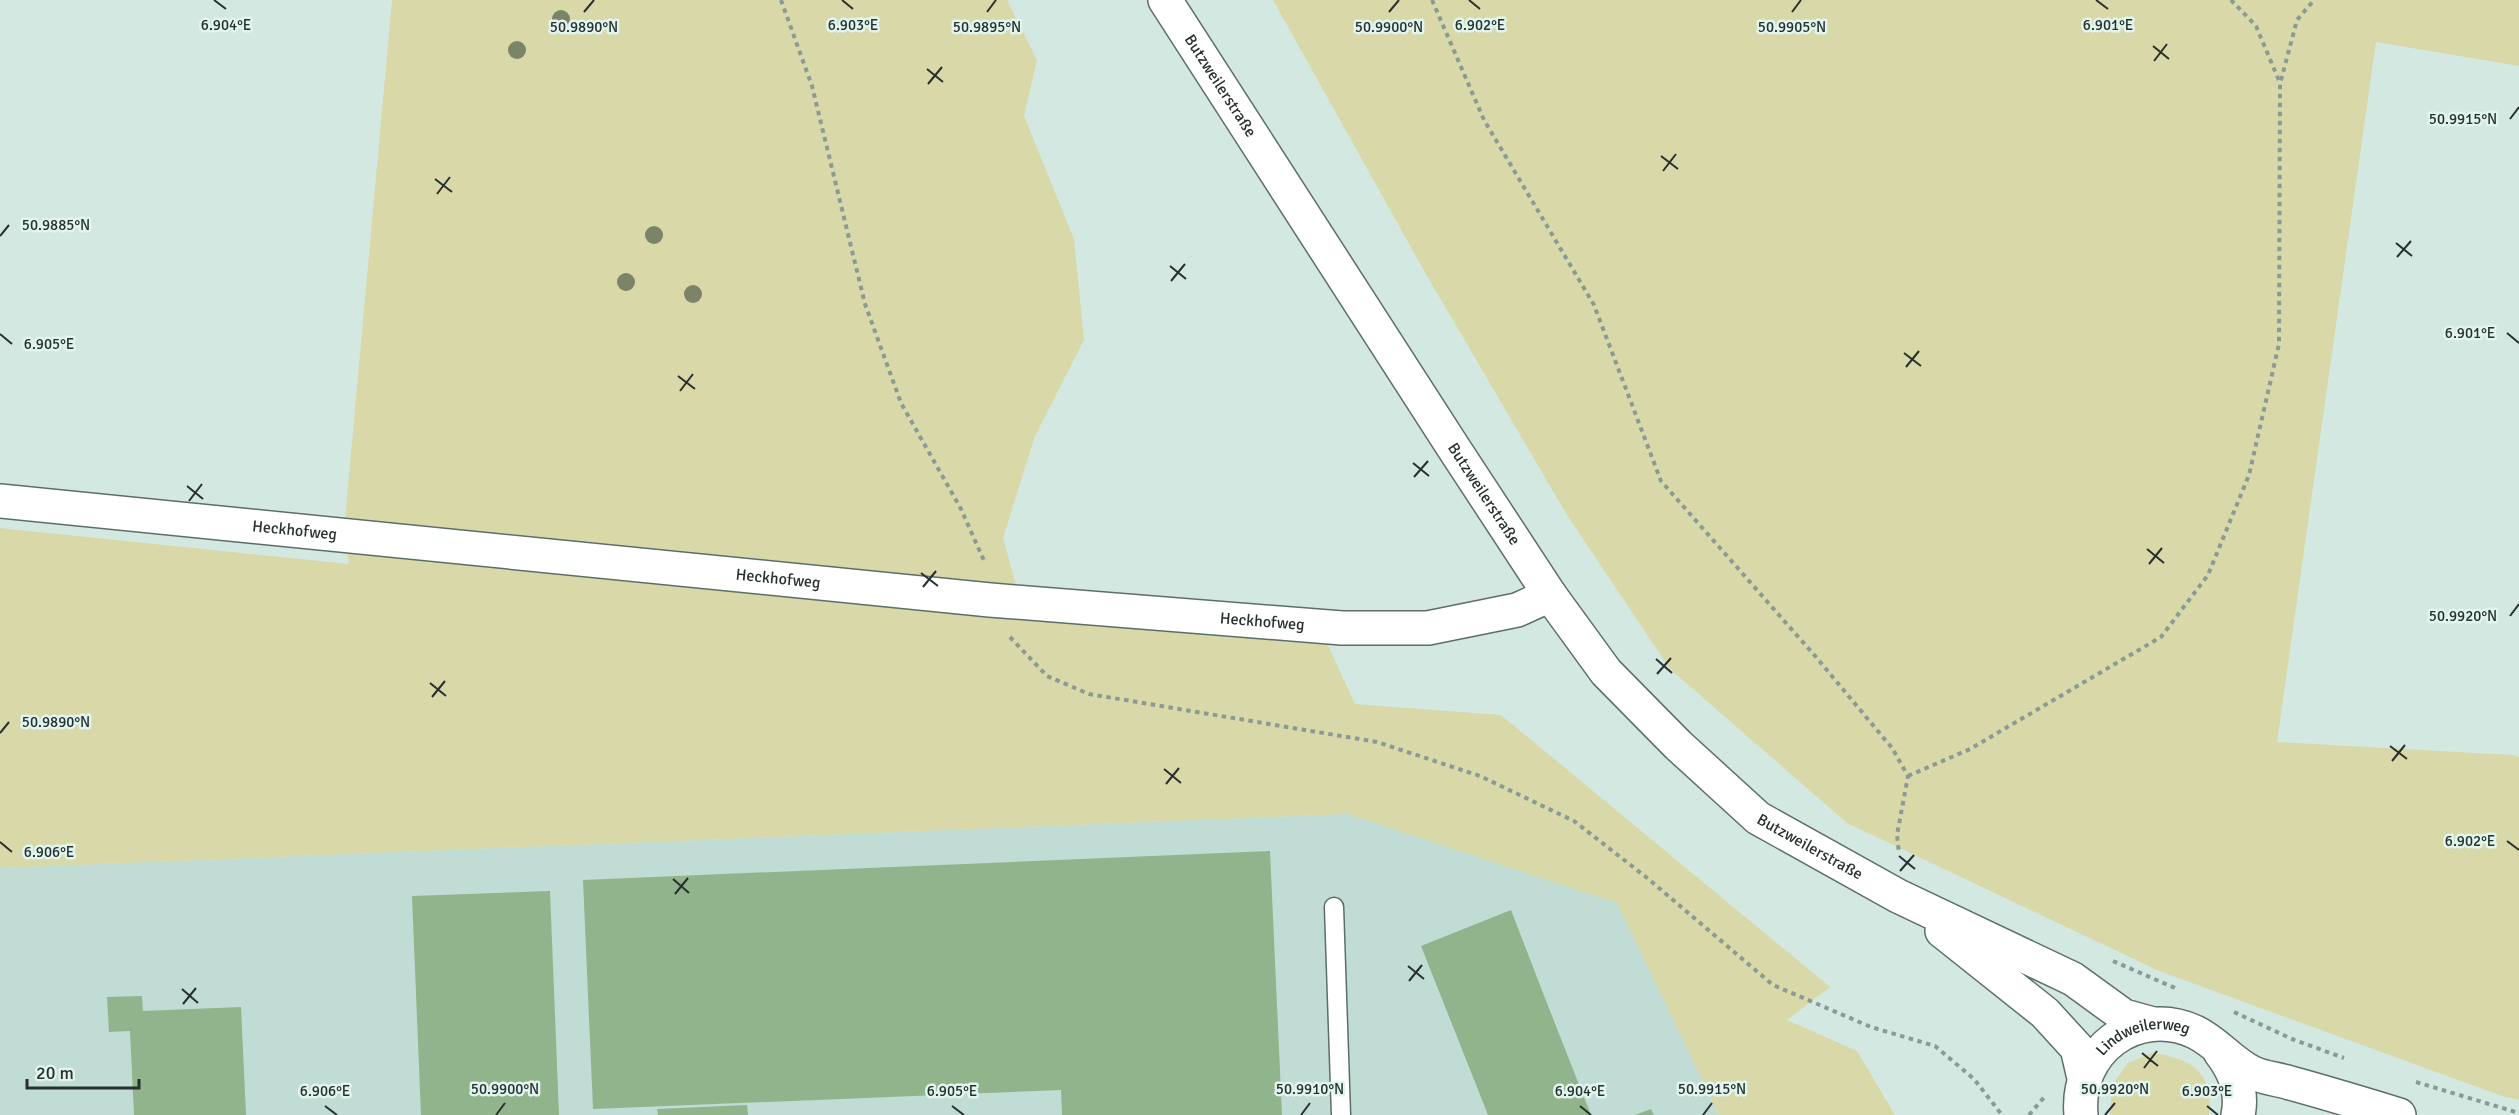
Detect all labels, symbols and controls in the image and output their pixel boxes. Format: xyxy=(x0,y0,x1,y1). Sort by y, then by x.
text: 6.904°E xyxy=(201,16,251,34)
text: 6.903°E xyxy=(828,16,878,34)
text: 6.902°E xyxy=(1455,16,1505,34)
text: 6.901°E xyxy=(2083,16,2133,34)
text: 50.9890°N xyxy=(550,18,618,36)
text: 50.9895°N xyxy=(953,18,1021,36)
text: 50.9900°N xyxy=(1355,18,1423,36)
text: 50.9905°N xyxy=(1758,18,1826,36)
street label: Butzweilerstraße xyxy=(1180,31,1261,141)
text: 50.9915°N xyxy=(2429,110,2497,128)
text: 50.9885°N xyxy=(22,216,90,234)
text: 6.901°E xyxy=(2445,324,2495,342)
text: 6.905°E xyxy=(24,335,74,353)
street label: Butzweilerstraße xyxy=(1443,439,1525,549)
street label: Heckhofweg xyxy=(251,516,338,545)
street label: Heckhofweg xyxy=(735,565,821,593)
text: 50.9920°N xyxy=(2429,607,2497,625)
street label: Heckhofweg xyxy=(1219,608,1305,635)
text: 50.9890°N xyxy=(22,713,90,731)
street label: Butzweilerstraße xyxy=(1753,809,1866,884)
text: 6.902°E xyxy=(2445,832,2495,850)
text: 6.906°E xyxy=(24,843,74,861)
street label: Lindweilerweg xyxy=(2092,1014,2193,1060)
scale bar xyxy=(27,1052,140,1090)
text: 20 m xyxy=(36,1062,74,1084)
text: 50.9900°N xyxy=(471,1080,539,1098)
text: 50.9910°N xyxy=(1276,1080,1344,1098)
text: 50.9915°N xyxy=(1678,1080,1746,1098)
text: 50.9920°N xyxy=(2081,1080,2149,1098)
text: 6.906°E xyxy=(300,1082,350,1100)
text: 6.905°E xyxy=(927,1082,977,1100)
text: 6.904°E xyxy=(1555,1082,1605,1100)
text: 6.903°E xyxy=(2182,1082,2232,1100)

